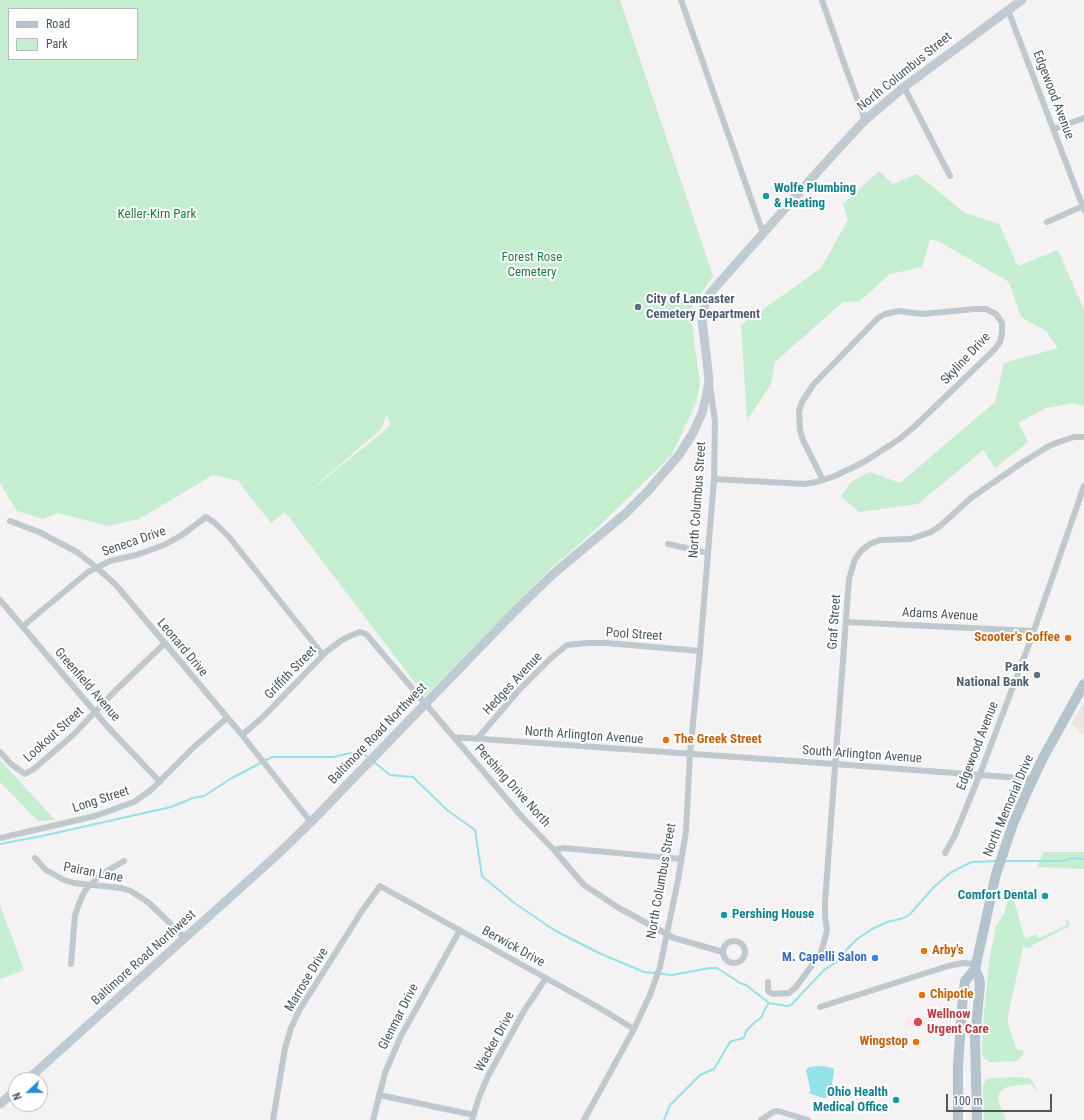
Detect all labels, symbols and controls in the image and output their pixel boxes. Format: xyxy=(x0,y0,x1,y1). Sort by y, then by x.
legend xyxy=(8,8,138,60)
text: Road xyxy=(46,17,70,31)
street label: North Columbus Street xyxy=(855,29,955,115)
text: Park xyxy=(46,37,67,51)
street label: Edgewood Avenue xyxy=(1029,48,1077,142)
place label: Wolfe Plumbing & Heating xyxy=(774,181,856,212)
marker: Wolfe Plumbing & Heating xyxy=(761,191,771,201)
park label: Keller-Kirn Park xyxy=(118,207,196,223)
park label: Forest Rose Cemetery xyxy=(502,250,562,281)
place label: City of Lancaster Cemetery Department xyxy=(646,292,760,323)
marker: City of Lancaster Cemetery Department xyxy=(633,302,643,312)
street label: Skyline Drive xyxy=(938,330,994,388)
street label: North Columbus Street xyxy=(686,441,710,559)
street label: Seneca Drive xyxy=(100,524,168,560)
street label: Graf Street xyxy=(825,594,845,650)
street label: Adams Avenue xyxy=(901,605,979,625)
street label: Leonard Drive xyxy=(153,616,211,680)
street label: Pool Street xyxy=(605,625,663,645)
place label: Scooter's Coffee xyxy=(974,630,1060,646)
marker: Scooter's Coffee xyxy=(1063,633,1073,643)
street label: Griffith Street xyxy=(262,643,320,703)
street label: Greenfield Avenue xyxy=(51,645,123,725)
street label: Hedges Avenue xyxy=(480,650,546,718)
place label: Park National Bank xyxy=(956,660,1029,691)
marker: Park National Bank xyxy=(1032,670,1042,680)
street label: Baltimore Road Northwest xyxy=(326,680,430,788)
street label: Edgewood Avenue xyxy=(954,699,1002,793)
street label: Lookout Street xyxy=(21,704,87,766)
street label: North Arlington Avenue xyxy=(524,724,644,748)
place label: The Greek Street xyxy=(674,732,762,748)
marker: The Greek Street xyxy=(661,735,671,745)
street label: Pershing Drive North xyxy=(471,741,553,831)
street label: South Arlington Avenue xyxy=(802,743,922,767)
street label: North Memorial Drive xyxy=(980,753,1038,859)
street label: Long Street xyxy=(71,783,131,817)
street label: North Columbus Street xyxy=(644,822,680,940)
street label: Pairan Lane xyxy=(62,860,124,886)
place label: Comfort Dental xyxy=(958,888,1037,904)
marker: Comfort Dental xyxy=(1040,891,1050,901)
street label: Baltimore Road Northwest xyxy=(89,907,199,1009)
place label: Pershing House xyxy=(732,907,814,923)
marker: Pershing House xyxy=(719,910,729,920)
street label: Berwick Drive xyxy=(479,923,547,971)
place label: Arby's xyxy=(932,943,964,959)
street label: Marrose Drive xyxy=(282,945,332,1015)
marker: Arby's xyxy=(919,946,929,956)
place label: M. Capelli Salon xyxy=(782,950,867,966)
marker: M. Capelli Salon xyxy=(870,953,880,963)
street label: Glenmar Drive xyxy=(376,981,422,1053)
place label: Chipotle xyxy=(930,987,973,1003)
marker: Chipotle xyxy=(917,990,927,1000)
place label: Wellnow Urgent Care xyxy=(927,1007,989,1038)
street label: Wacker Drive xyxy=(472,1009,518,1075)
marker: Wellnow Urgent Care xyxy=(912,1016,924,1028)
place label: Wingstop xyxy=(859,1034,908,1050)
marker: Wingstop xyxy=(911,1037,921,1047)
north arrow xyxy=(8,1072,48,1112)
place label: Ohio Health Medical Office xyxy=(813,1085,888,1116)
scale bar xyxy=(948,1086,1054,1112)
text: N xyxy=(10,1091,25,1102)
text: 100 m xyxy=(953,1094,983,1108)
marker: Ohio Health Medical Office xyxy=(891,1095,901,1105)

